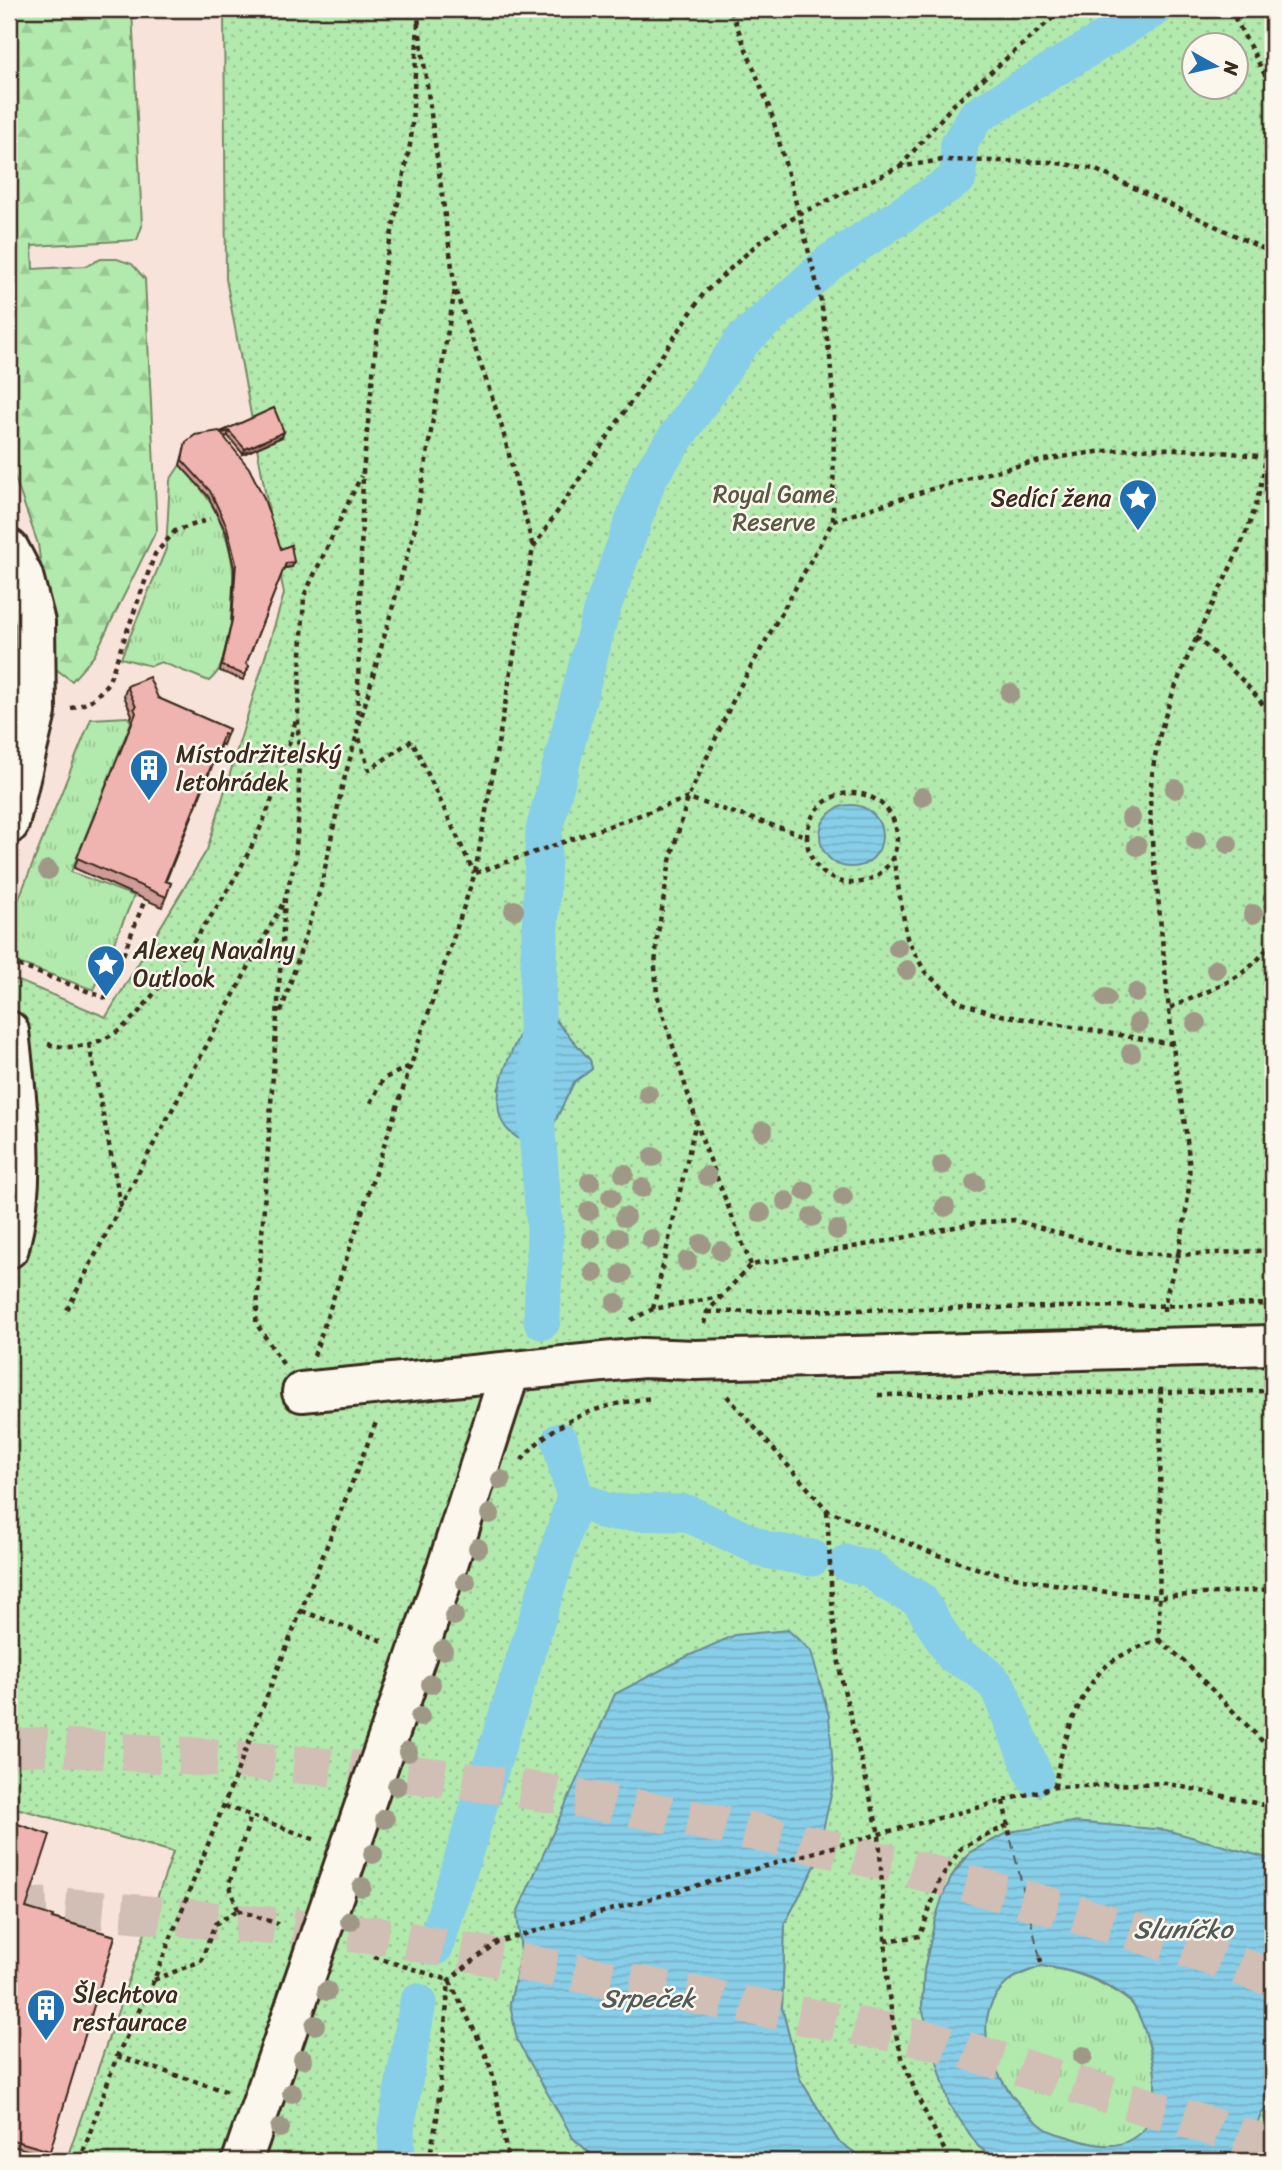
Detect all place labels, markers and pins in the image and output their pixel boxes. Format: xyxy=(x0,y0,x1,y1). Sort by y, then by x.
place label: Sedící žena xyxy=(991,477,1112,519)
place icon: Sedící žena xyxy=(1117,477,1159,532)
place label: Místodržitelský letohrádek xyxy=(176,733,342,803)
building icon: Místodržitelský letohrádek xyxy=(128,747,170,802)
place label: Alexey Navalny Outlook xyxy=(132,929,296,999)
place icon: Alexey Navalny Outlook xyxy=(85,943,127,998)
place label: Šlechtova restaurace xyxy=(73,1973,187,2043)
building icon: Šlechtova restaurace xyxy=(25,1987,67,2042)

